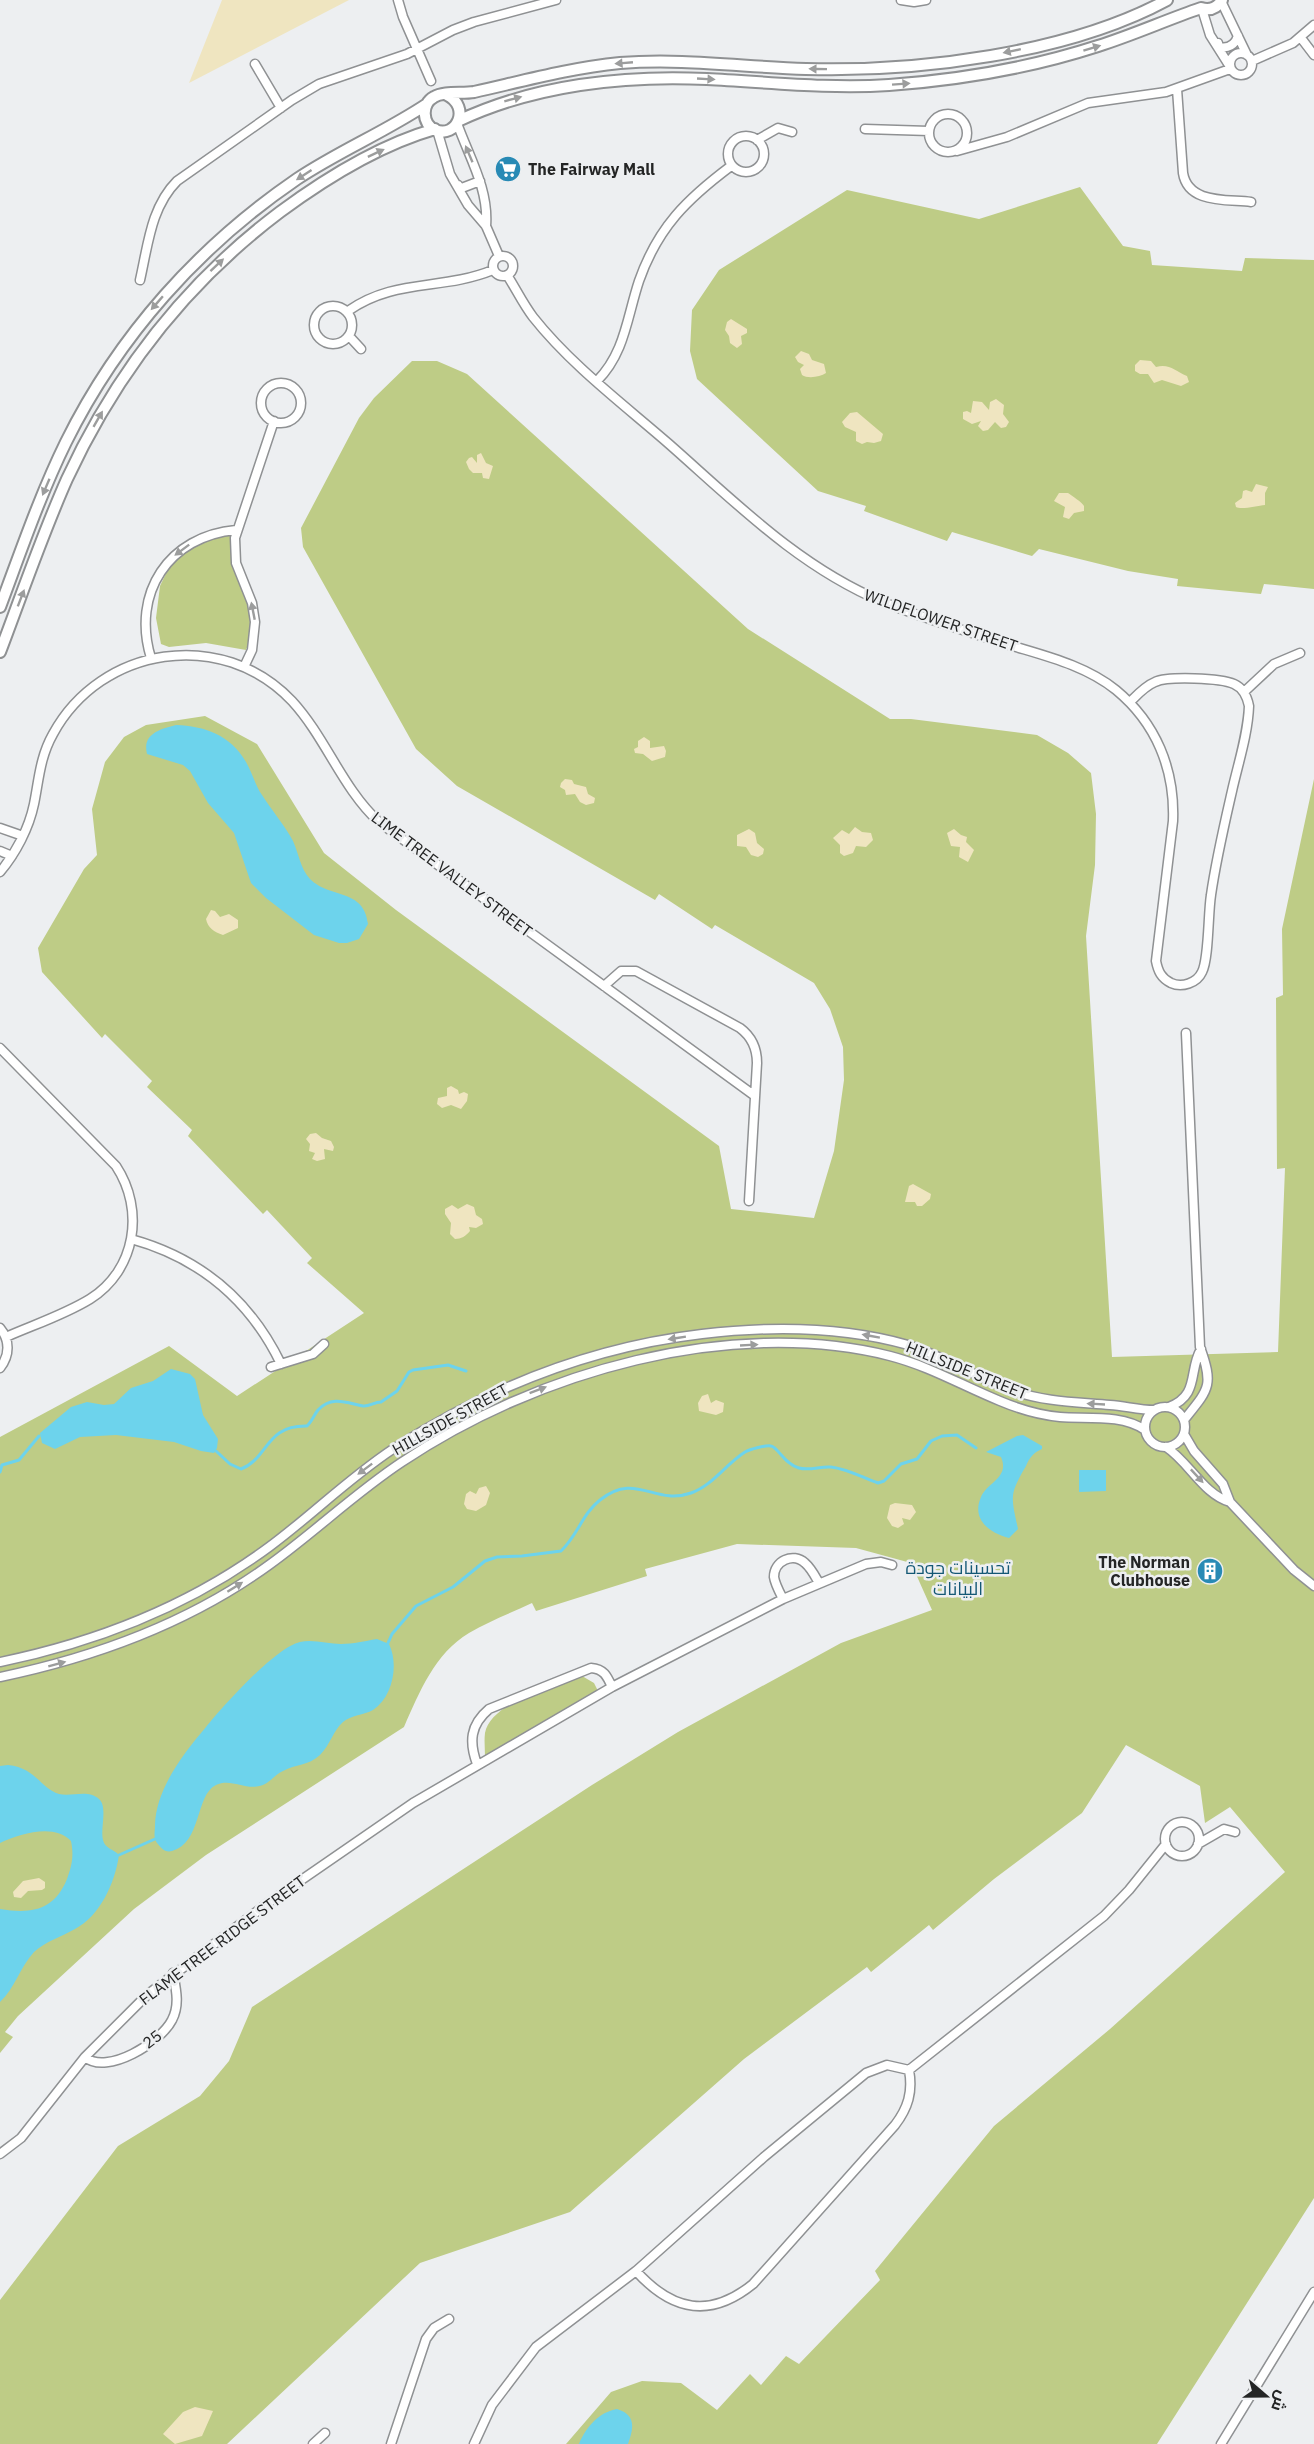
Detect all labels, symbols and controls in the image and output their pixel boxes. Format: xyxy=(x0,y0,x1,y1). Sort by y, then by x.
one-way arrow xyxy=(1083,43,1101,52)
one-way arrow xyxy=(1002,47,1021,56)
one-way arrow xyxy=(614,58,633,68)
one-way arrow xyxy=(809,64,828,74)
one-way arrow xyxy=(697,75,716,84)
one-way arrow xyxy=(891,79,910,89)
one-way arrow xyxy=(504,94,522,104)
one-way arrow xyxy=(464,144,474,162)
one-way arrow xyxy=(367,149,384,158)
supermarket icon: The Fairway Mall xyxy=(493,154,523,184)
place label: The Fairway Mall xyxy=(528,159,655,179)
one-way arrow xyxy=(296,169,312,181)
one-way arrow xyxy=(209,259,224,272)
one-way arrow xyxy=(151,295,164,310)
one-way arrow xyxy=(93,411,104,427)
one-way arrow xyxy=(41,478,50,496)
one-way arrow xyxy=(175,544,191,556)
street label: WILDFLOWER STREET xyxy=(862,584,1020,656)
one-way arrow xyxy=(16,588,26,606)
one-way arrow xyxy=(248,601,257,620)
street label: LIME TREE VALLEY STREET xyxy=(368,807,536,941)
one-way arrow xyxy=(861,1332,880,1341)
one-way arrow xyxy=(667,1333,686,1342)
street label: HILLSIDE STREET xyxy=(903,1336,1031,1404)
one-way arrow xyxy=(739,1340,758,1350)
street label: HILLSIDE STREET xyxy=(388,1379,512,1459)
one-way arrow xyxy=(530,1385,548,1395)
one-way arrow xyxy=(1086,1400,1105,1409)
one-way arrow xyxy=(357,1463,372,1475)
one-way arrow xyxy=(1190,1469,1204,1484)
place label: The Norman Clubhouse xyxy=(1098,1552,1190,1590)
district label: تحسينات جودة البيانات xyxy=(905,1556,1011,1600)
building icon: The Norman Clubhouse xyxy=(1195,1556,1225,1586)
one-way arrow xyxy=(227,1582,244,1593)
one-way arrow xyxy=(48,1659,66,1668)
street label: FLAME TREE RIDGE STREET xyxy=(135,1871,309,2009)
street label: 25 xyxy=(138,2025,166,2053)
north arrow xyxy=(1236,2366,1296,2426)
text: ش xyxy=(1267,2388,1293,2414)

